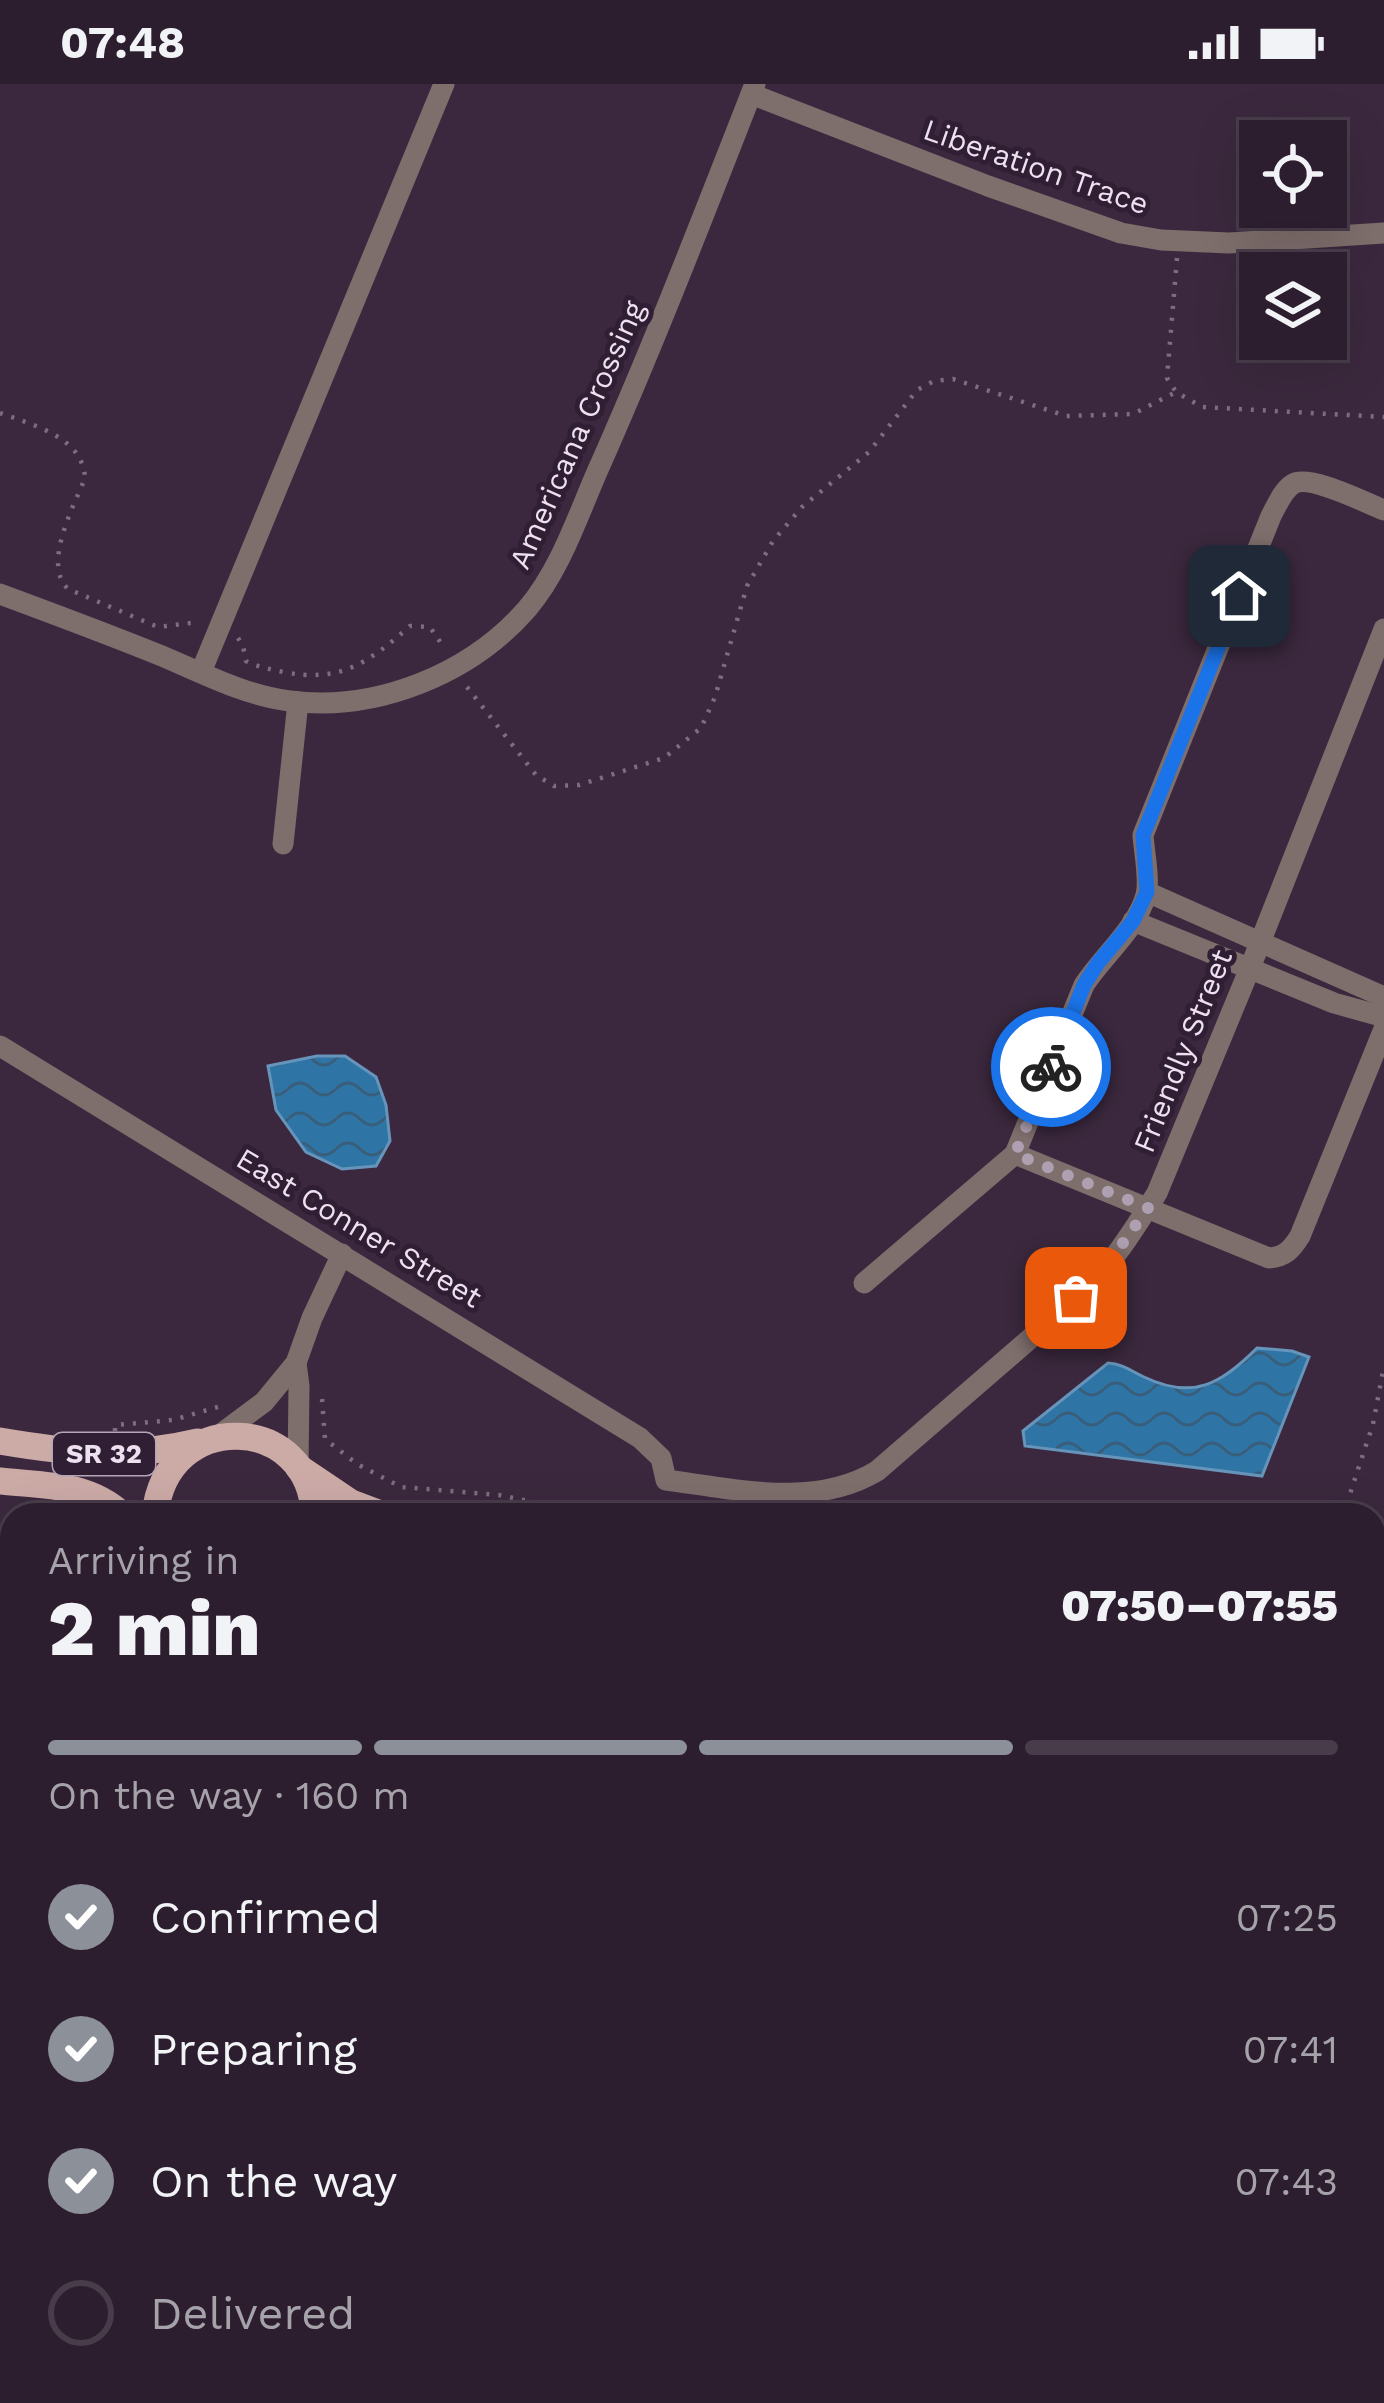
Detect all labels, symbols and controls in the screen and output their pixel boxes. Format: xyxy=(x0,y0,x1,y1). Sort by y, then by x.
text: 07:48 xyxy=(60,16,185,69)
street label: Liberation Trace xyxy=(919,112,1153,221)
map controls xyxy=(1239,120,1347,360)
button: locate xyxy=(1239,120,1347,228)
button: layers xyxy=(1239,252,1347,360)
street label: Americana Crossing xyxy=(502,296,651,574)
pin xyxy=(1188,545,1290,647)
icon: home xyxy=(1206,563,1272,629)
street label: Friendly Street xyxy=(1126,944,1239,1157)
courier xyxy=(991,1007,1111,1127)
icon: bike xyxy=(1018,1034,1084,1100)
street label: East Conner Street xyxy=(230,1141,489,1315)
pin xyxy=(1025,1247,1127,1349)
icon: bag xyxy=(1043,1265,1109,1331)
road number: SR 32 xyxy=(53,1433,155,1475)
text: Arriving in xyxy=(48,1538,239,1583)
text: 07:50–07:55 xyxy=(1061,1579,1338,1632)
text: 2 min xyxy=(48,1582,261,1674)
text: On the way · 160 m xyxy=(48,1773,410,1818)
icon: check xyxy=(48,1884,114,1950)
text: Confirmed xyxy=(150,1891,381,1944)
text: 07:25 xyxy=(1236,1895,1338,1940)
icon: check xyxy=(48,2016,114,2082)
text: Preparing xyxy=(150,2023,357,2076)
text: 07:41 xyxy=(1243,2027,1338,2072)
icon: check xyxy=(48,2148,114,2214)
text: On the way xyxy=(150,2155,397,2208)
text: 07:43 xyxy=(1235,2159,1338,2204)
text: Delivered xyxy=(150,2287,355,2340)

